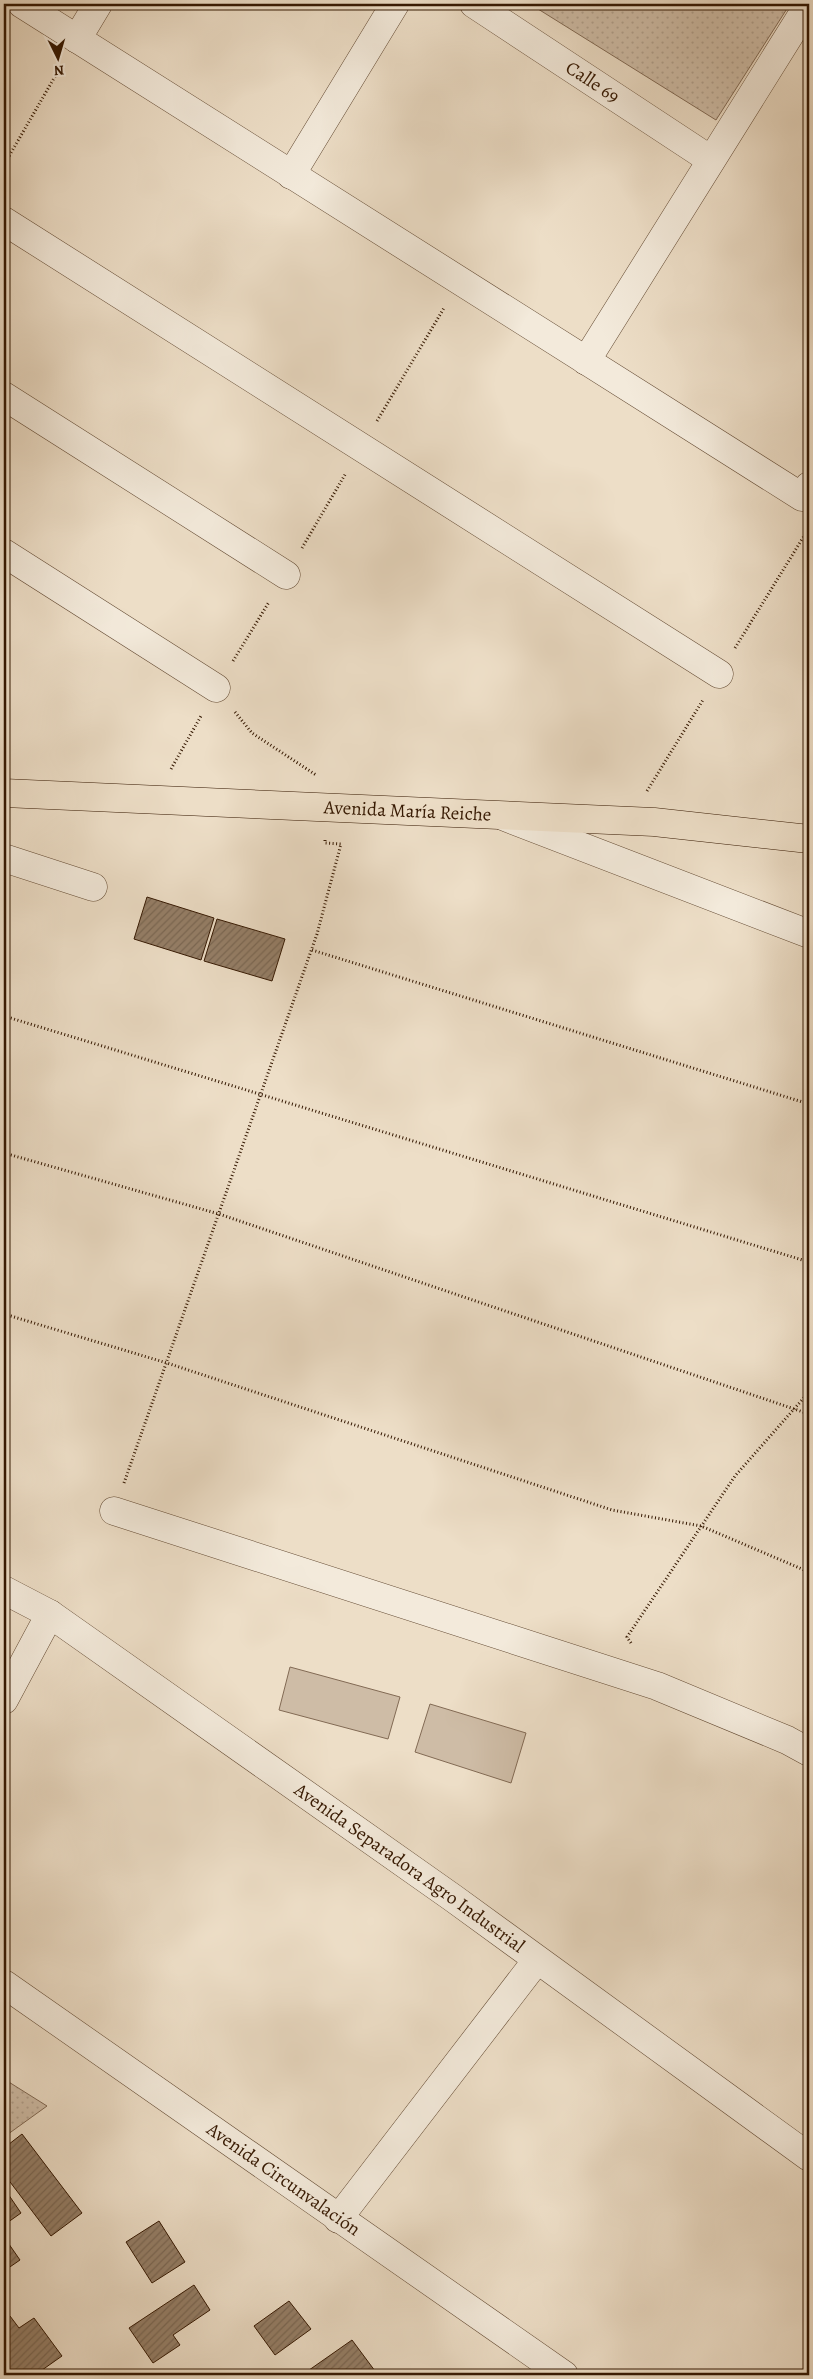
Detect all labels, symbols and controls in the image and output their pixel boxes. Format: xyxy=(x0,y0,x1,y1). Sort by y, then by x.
north arrow xyxy=(32,32,82,82)
street label: Calle 69 xyxy=(561,55,625,109)
text: N xyxy=(53,61,65,80)
street label: Avenida María Reiche xyxy=(322,794,492,828)
street label: Avenida Separadora Agro Industrial xyxy=(288,1777,530,1959)
street label: Avenida Circunvalación xyxy=(201,2116,366,2242)

